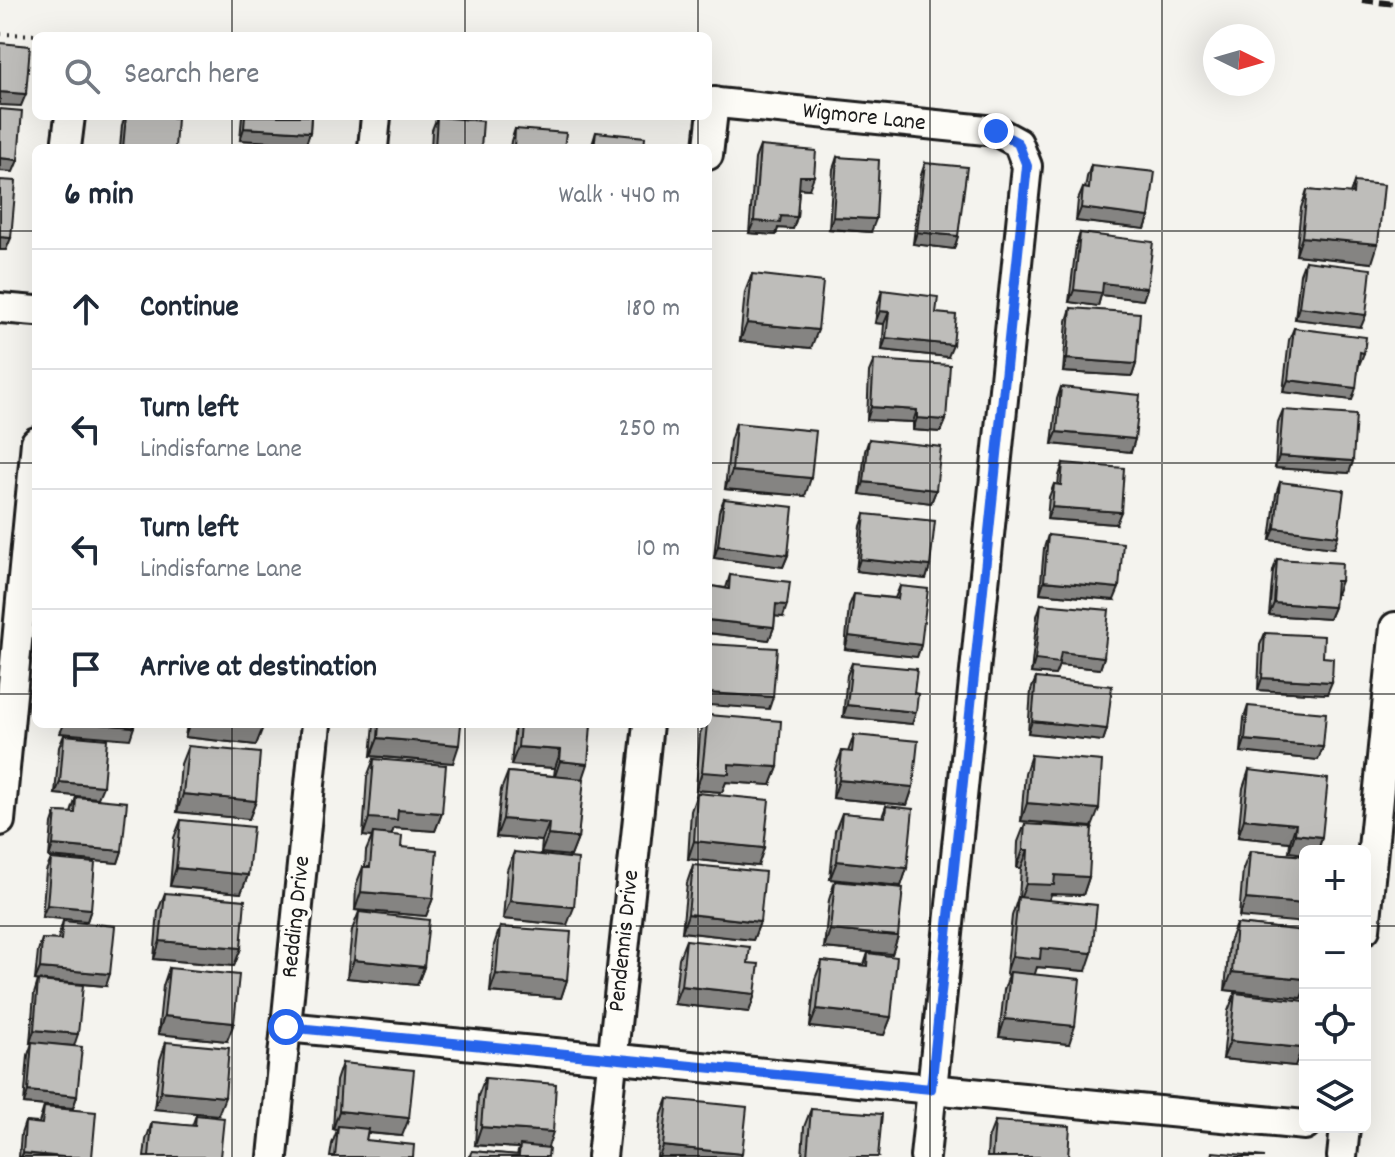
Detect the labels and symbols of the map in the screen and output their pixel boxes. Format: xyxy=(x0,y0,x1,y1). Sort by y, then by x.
north arrow xyxy=(1203,24,1275,96)
street label: Wigmore Lane xyxy=(801,95,927,141)
route end xyxy=(978,113,1014,149)
street label: Redding Drive xyxy=(274,854,320,980)
street label: Pendennis Drive xyxy=(601,868,649,1014)
route start xyxy=(268,1009,304,1045)

